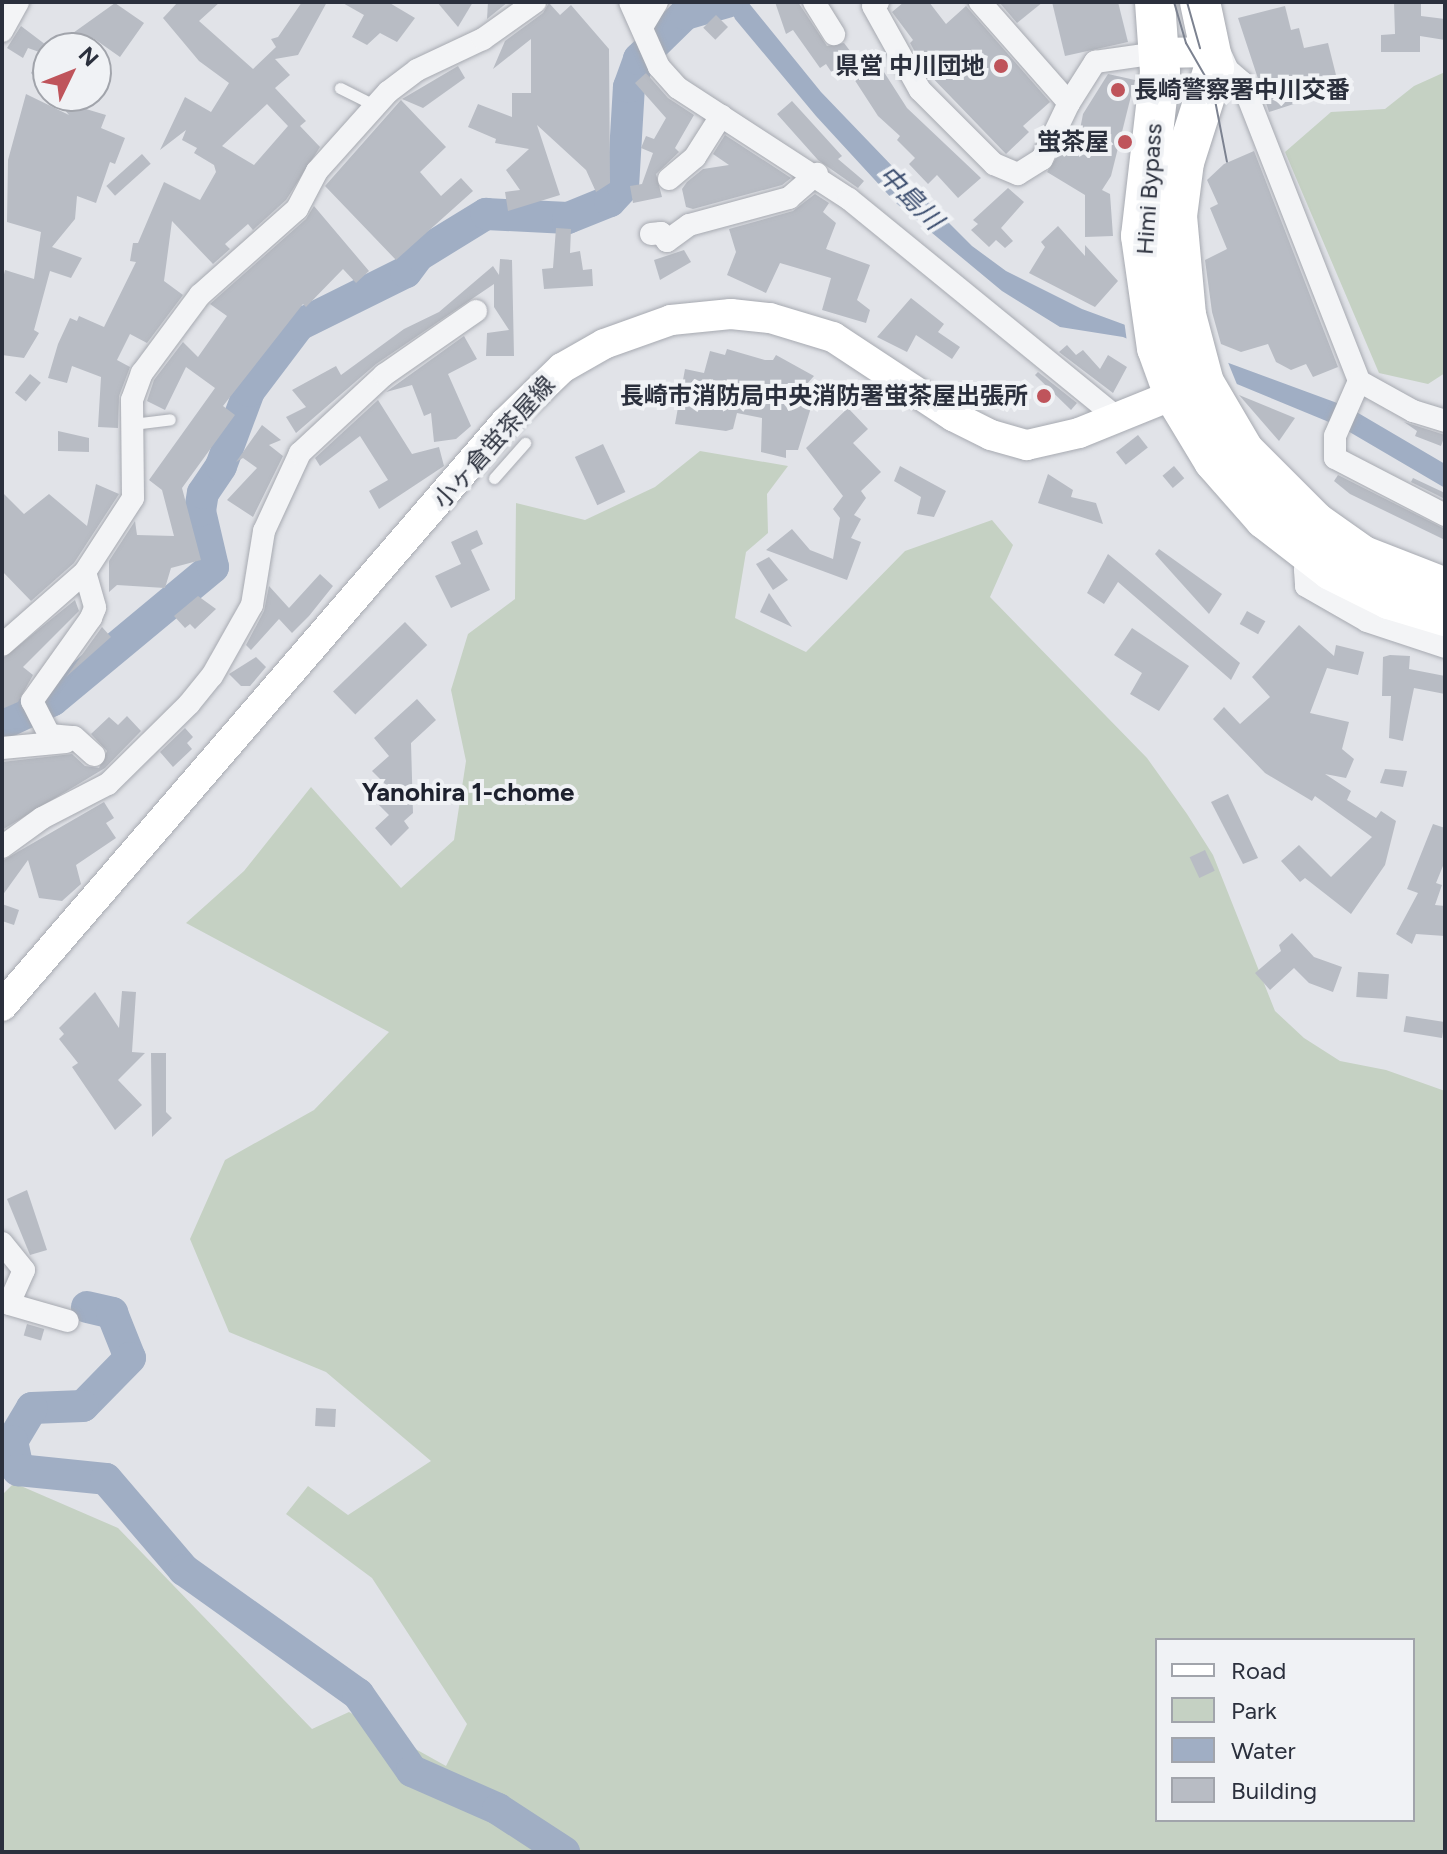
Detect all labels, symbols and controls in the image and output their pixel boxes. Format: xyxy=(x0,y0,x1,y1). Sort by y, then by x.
north arrow xyxy=(32,32,112,112)
text: N xyxy=(73,41,104,72)
place label: 県営 中川団地 xyxy=(835,52,985,80)
marker: 県営 中川団地 xyxy=(992,57,1010,75)
place label: 長崎警察署中川交番 xyxy=(1134,76,1350,104)
marker: 長崎警察署中川交番 xyxy=(1109,81,1127,99)
street label: Himi Bypass xyxy=(1130,122,1168,256)
place label: 蛍茶屋 xyxy=(1037,128,1109,156)
marker: 蛍茶屋 xyxy=(1116,133,1134,151)
water label: 中島川 xyxy=(871,159,949,237)
street label: 小ヶ倉蛍茶屋線 xyxy=(427,370,561,514)
place label: 長崎市消防局中央消防署蛍茶屋出張所 xyxy=(620,382,1028,410)
marker: 長崎市消防局中央消防署蛍茶屋出張所 xyxy=(1035,387,1053,405)
district label: Yanohira 1-chome xyxy=(362,777,574,809)
legend xyxy=(1155,1638,1415,1822)
text: Road xyxy=(1231,1656,1286,1685)
text: Park xyxy=(1231,1696,1277,1725)
text: Water xyxy=(1231,1736,1296,1765)
text: Building xyxy=(1231,1776,1317,1805)

